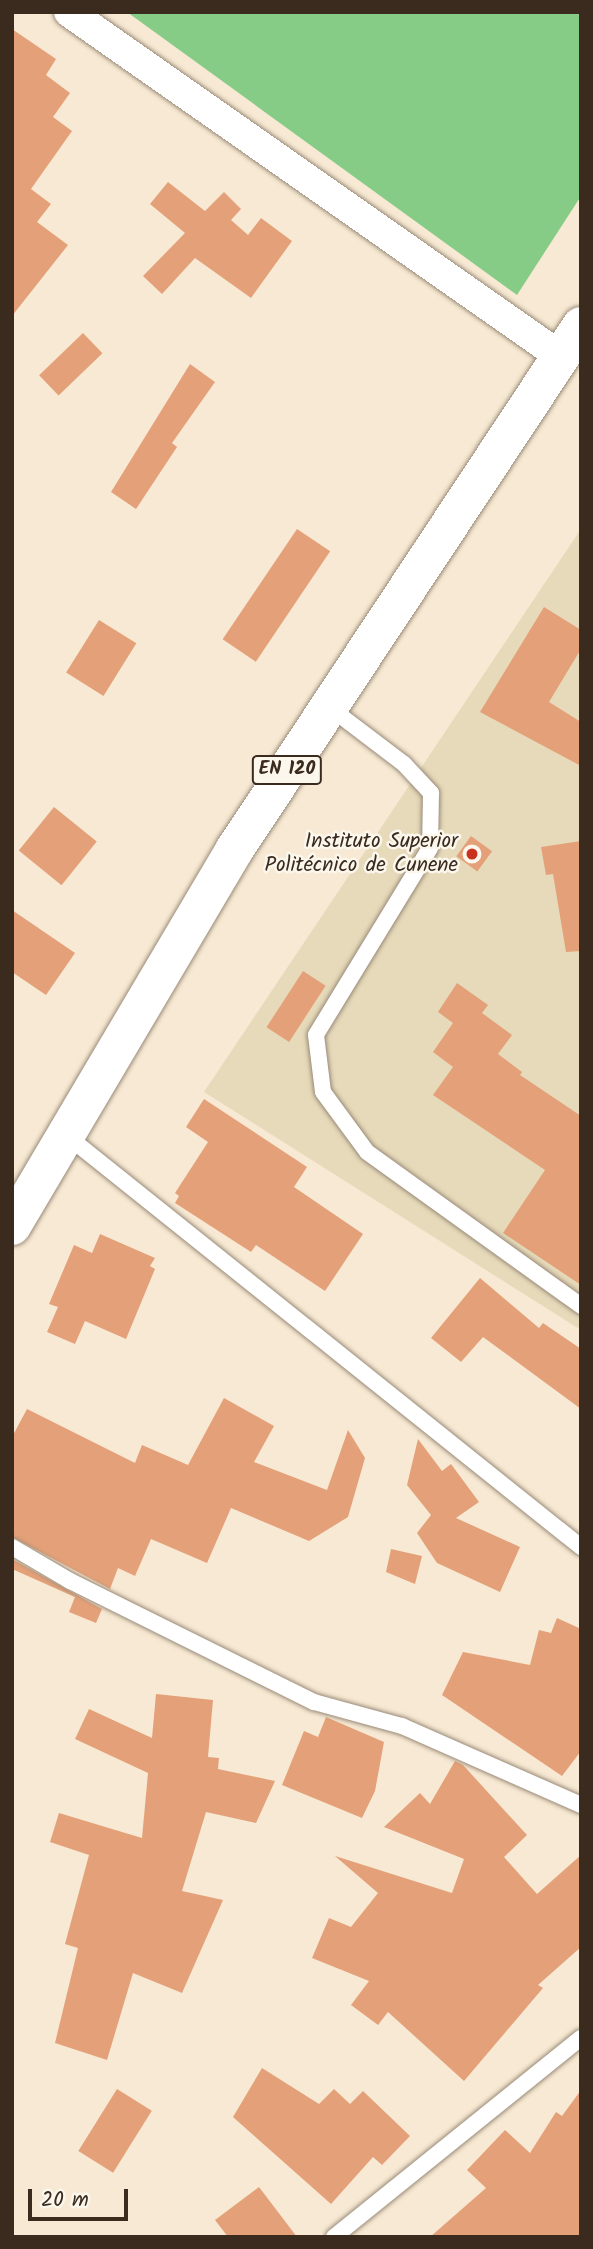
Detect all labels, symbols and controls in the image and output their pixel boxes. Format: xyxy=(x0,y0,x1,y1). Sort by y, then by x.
road number: EN 120 xyxy=(250,754,324,786)
place label: Instituto Superior Politécnico de Cunene xyxy=(264,829,458,879)
marker: Instituto Superior Politécnico de Cunene xyxy=(464,846,480,862)
scale bar xyxy=(32,2176,131,2220)
text: 20 m xyxy=(41,2184,89,2217)

